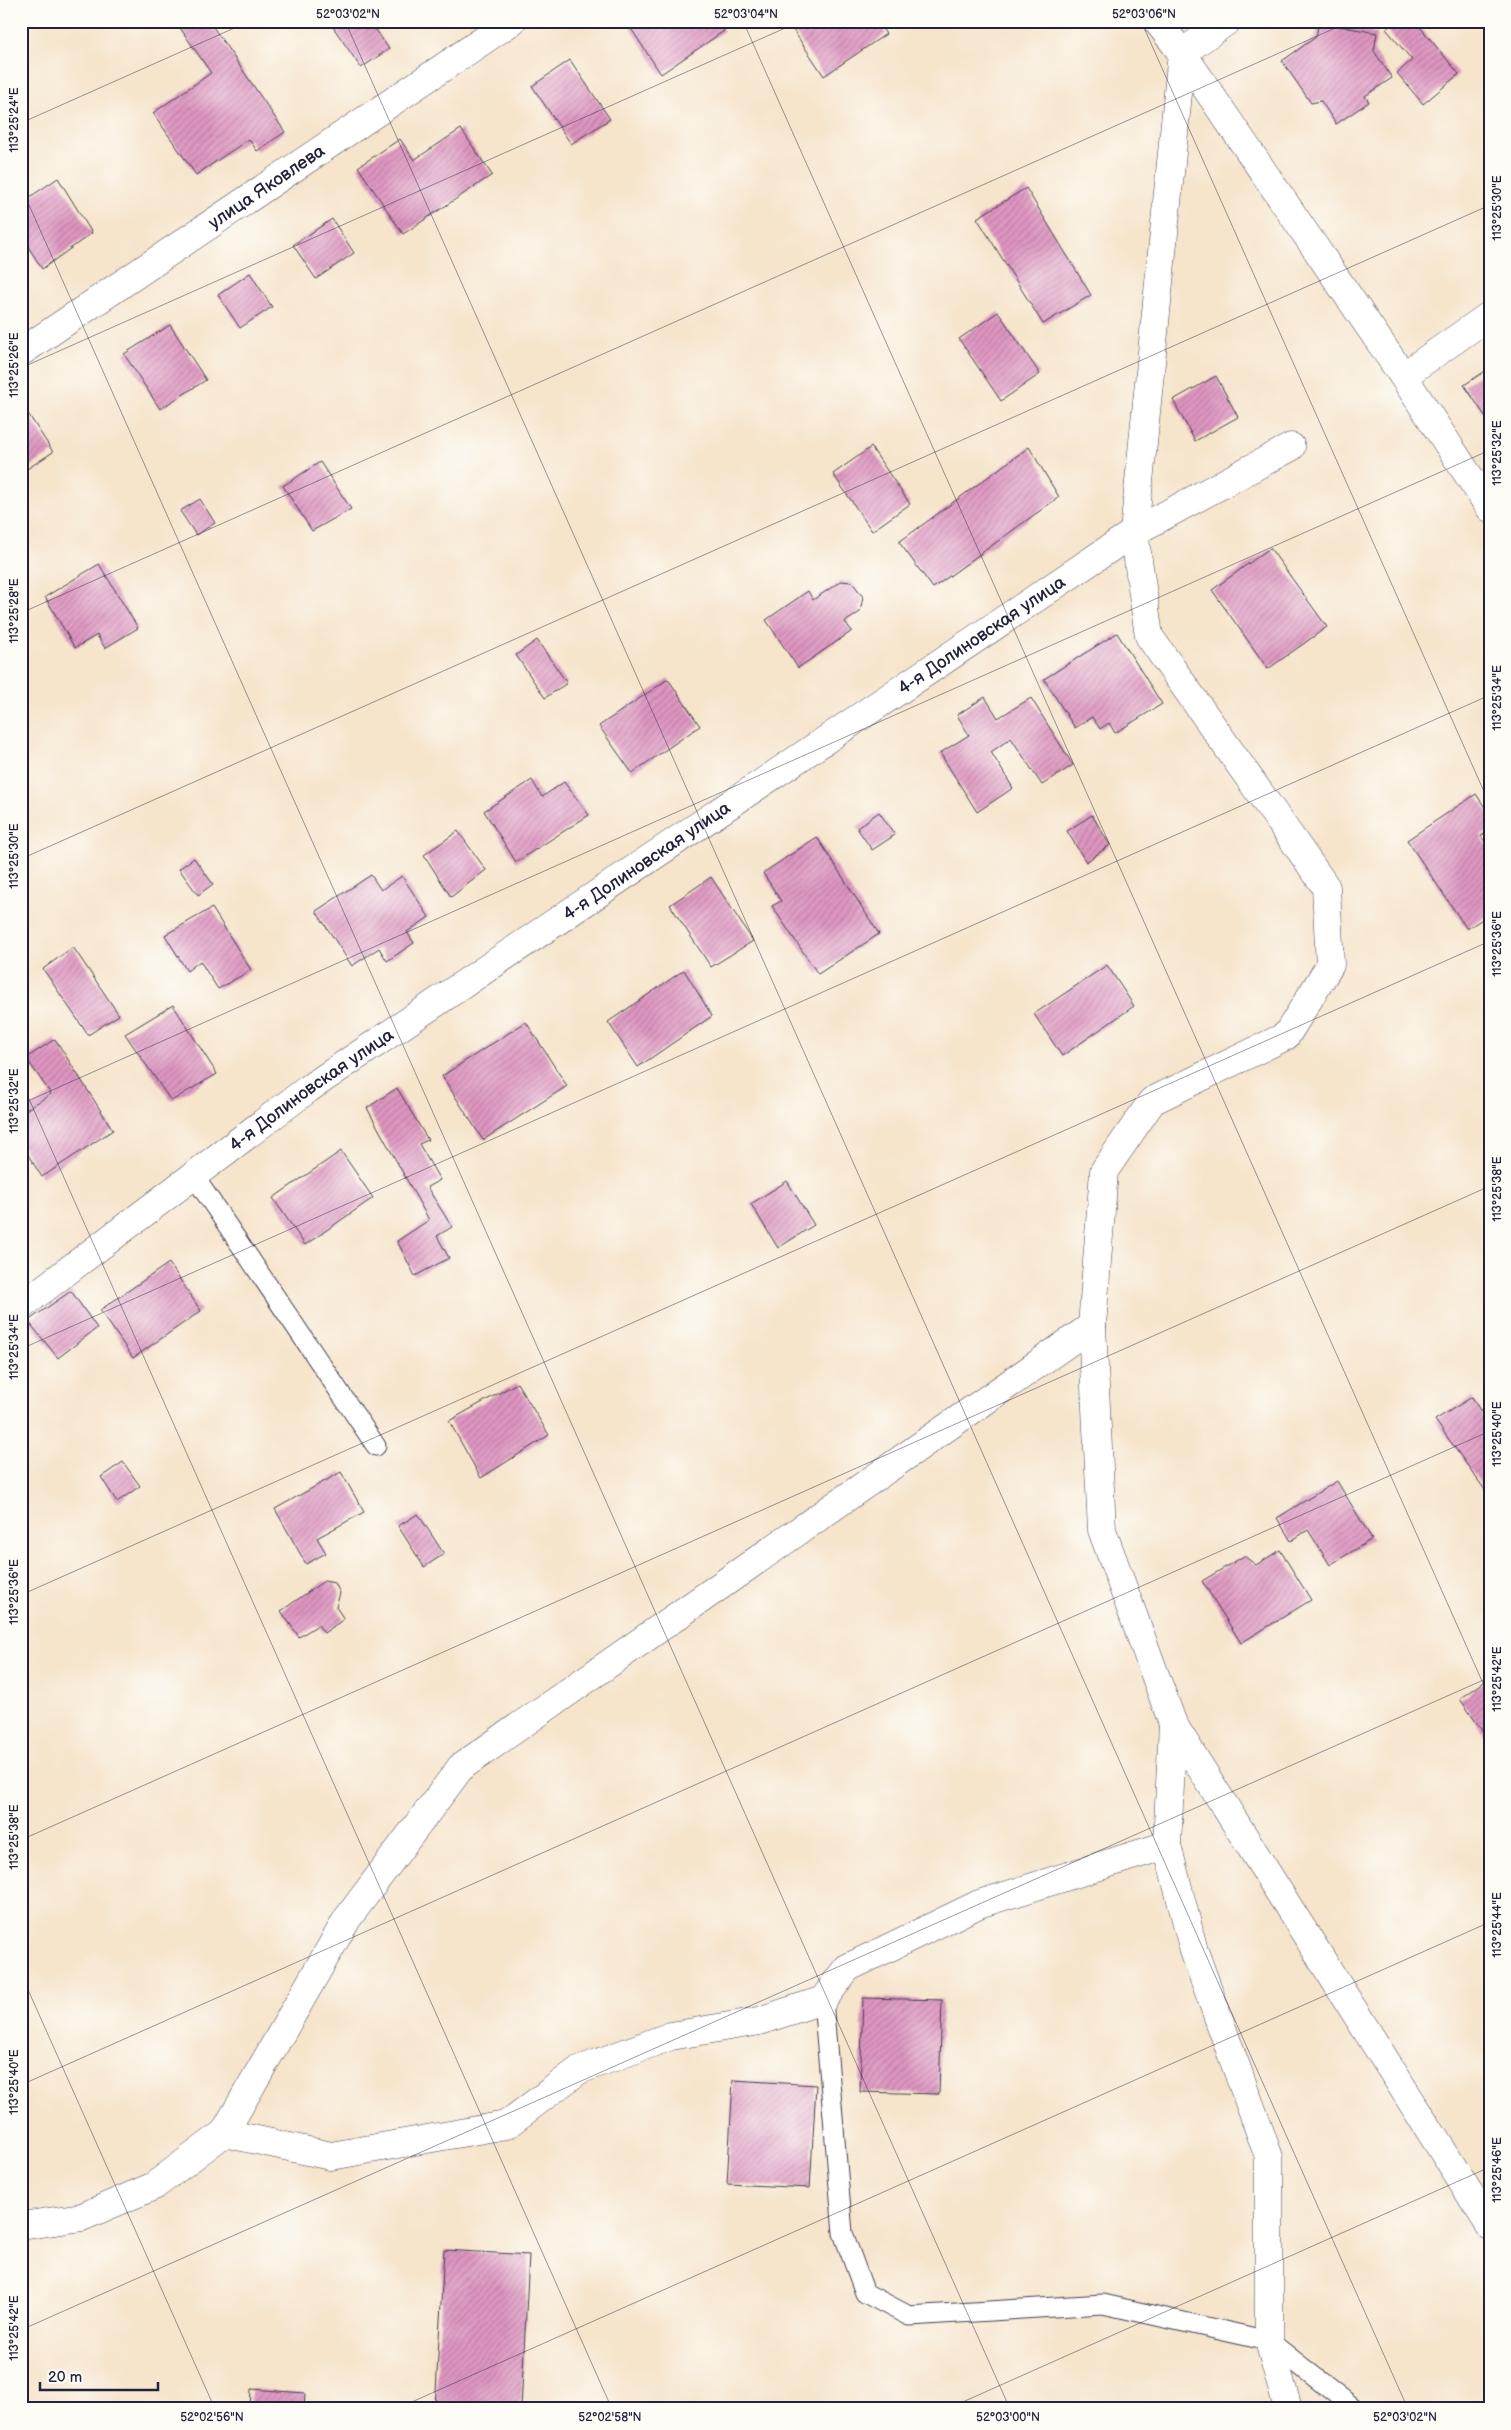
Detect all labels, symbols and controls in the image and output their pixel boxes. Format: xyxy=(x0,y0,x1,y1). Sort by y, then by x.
text: 52°03'02"N xyxy=(316,7,380,22)
text: 52°03'04"N xyxy=(714,7,778,22)
text: 52°03'06"N xyxy=(1112,7,1176,22)
text: 113°25'24"E xyxy=(7,87,22,153)
street label: улица Яковлева xyxy=(204,140,329,233)
text: 113°25'30"E xyxy=(1490,175,1505,241)
text: 113°25'26"E xyxy=(7,332,22,398)
text: 113°25'32"E xyxy=(1490,420,1505,486)
street label: 4-я Долиновская улица xyxy=(894,571,1069,699)
text: 113°25'28"E xyxy=(7,578,22,644)
text: 113°25'34"E xyxy=(1490,665,1505,731)
street label: 4-я Долиновская улица xyxy=(559,797,734,925)
text: 113°25'30"E xyxy=(7,823,22,889)
text: 113°25'36"E xyxy=(1490,911,1505,977)
street label: 4-я Долиновская улица xyxy=(225,1024,398,1156)
text: 113°25'32"E xyxy=(7,1068,22,1134)
text: 113°25'38"E xyxy=(1490,1156,1505,1222)
text: 113°25'34"E xyxy=(7,1314,22,1380)
text: 113°25'40"E xyxy=(1490,1401,1505,1467)
text: 113°25'36"E xyxy=(7,1559,22,1625)
text: 113°25'42"E xyxy=(1490,1646,1505,1712)
text: 113°25'38"E xyxy=(7,1804,22,1870)
text: 113°25'44"E xyxy=(1490,1892,1505,1958)
text: 113°25'40"E xyxy=(7,2049,22,2115)
text: 113°25'46"E xyxy=(1490,2137,1505,2203)
text: 113°25'42"E xyxy=(7,2295,22,2361)
scale bar xyxy=(40,2360,158,2392)
text: 20 m xyxy=(48,2368,82,2387)
text: 52°02'56"N xyxy=(180,2410,244,2425)
text: 52°02'58"N xyxy=(578,2410,642,2425)
text: 52°03'00"N xyxy=(976,2410,1040,2425)
text: 52°03'02"N xyxy=(1373,2410,1437,2425)

